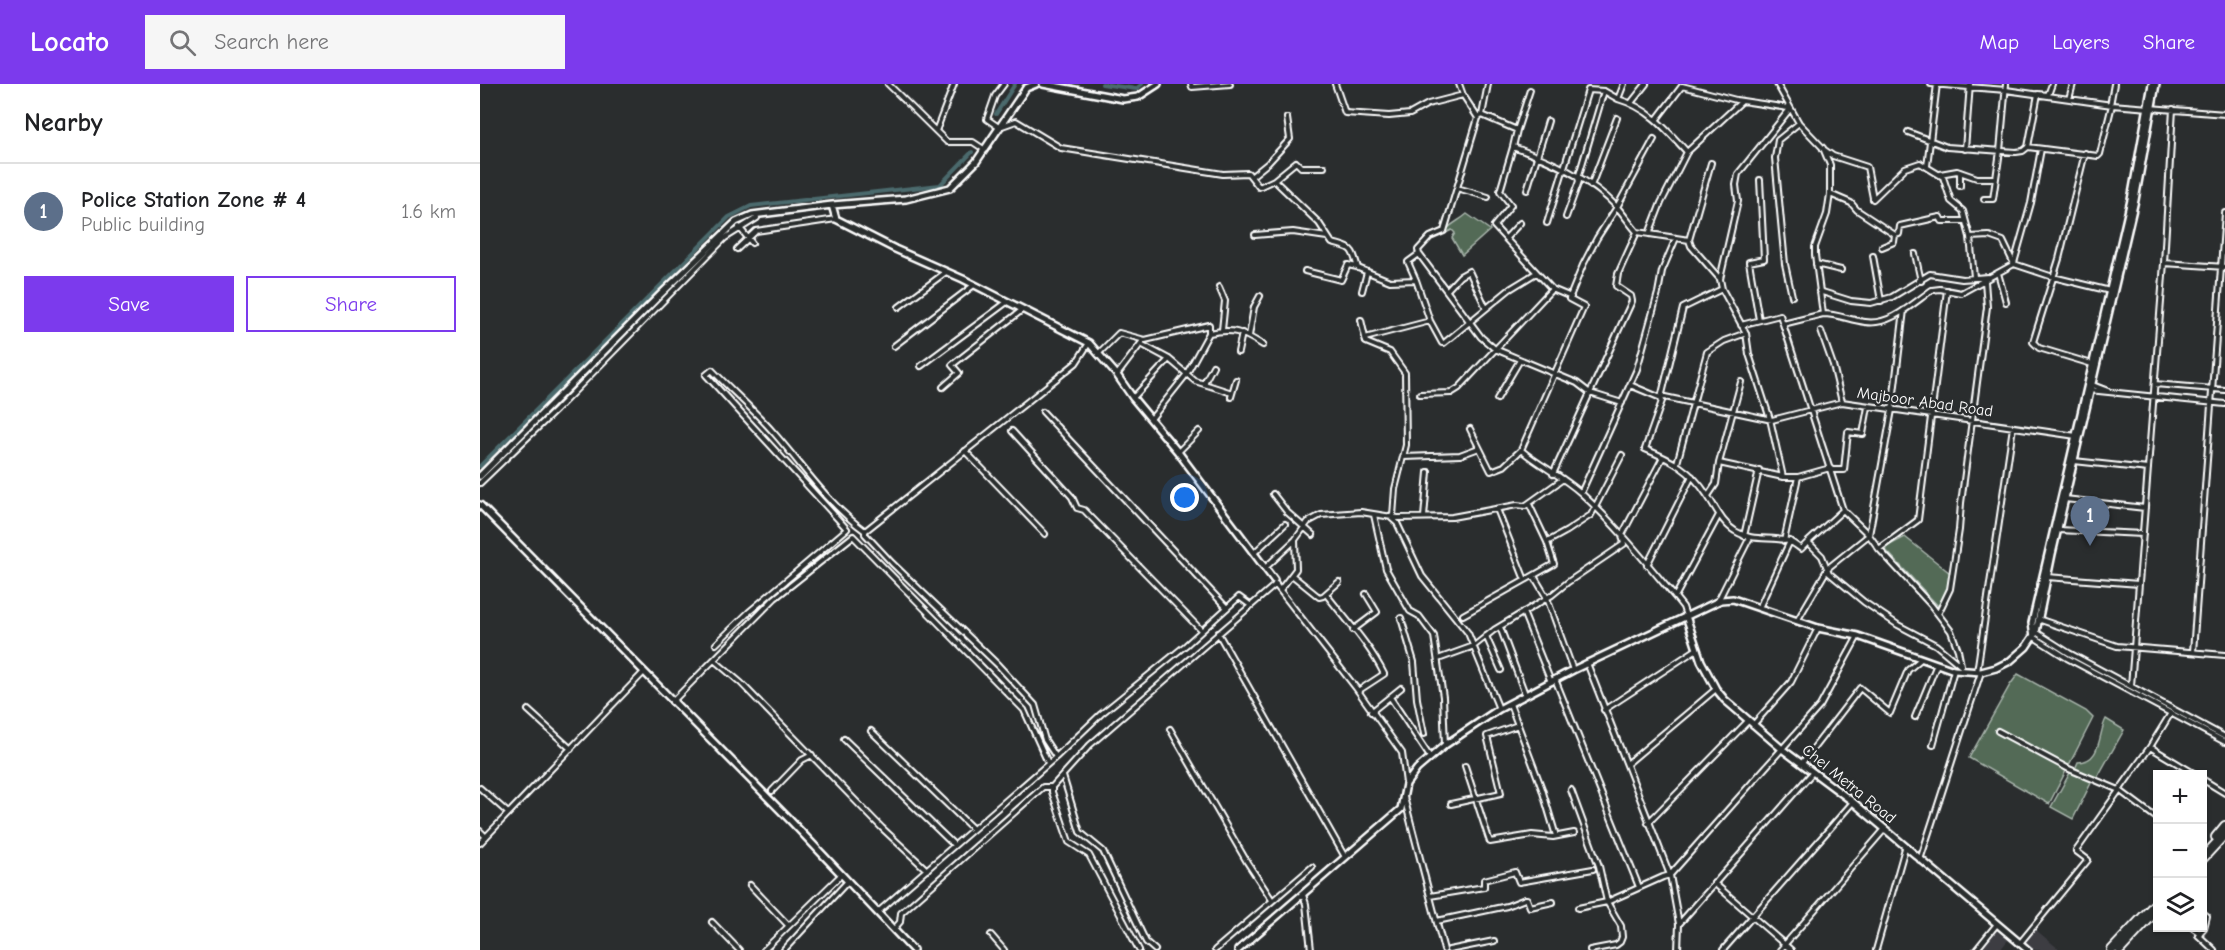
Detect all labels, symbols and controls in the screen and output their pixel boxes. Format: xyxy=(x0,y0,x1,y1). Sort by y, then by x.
search box xyxy=(145,15,565,69)
text: Locato xyxy=(30,26,109,58)
icon: search xyxy=(166,26,199,59)
text: Search here xyxy=(214,29,329,55)
text: Map xyxy=(1980,30,2019,54)
text: Layers xyxy=(2052,30,2110,54)
text: Share xyxy=(2143,30,2195,54)
text: Nearby xyxy=(24,108,103,138)
text: Police Station Zone # 4 xyxy=(81,187,306,213)
text: 1 xyxy=(40,200,47,223)
text: 1.6 km xyxy=(401,200,456,223)
text: Public building xyxy=(81,213,205,236)
button: Save xyxy=(24,276,234,332)
button: Share xyxy=(246,276,456,332)
street label: Majboor Abad Road xyxy=(1856,384,1994,420)
your location xyxy=(1170,483,1199,512)
pin: 1 xyxy=(2070,496,2110,546)
street label: Chel Metra Road xyxy=(1798,741,1900,827)
map controls xyxy=(2153,770,2207,932)
button: + xyxy=(2153,770,2207,824)
button: − xyxy=(2153,824,2207,878)
button: layers xyxy=(2153,878,2207,932)

